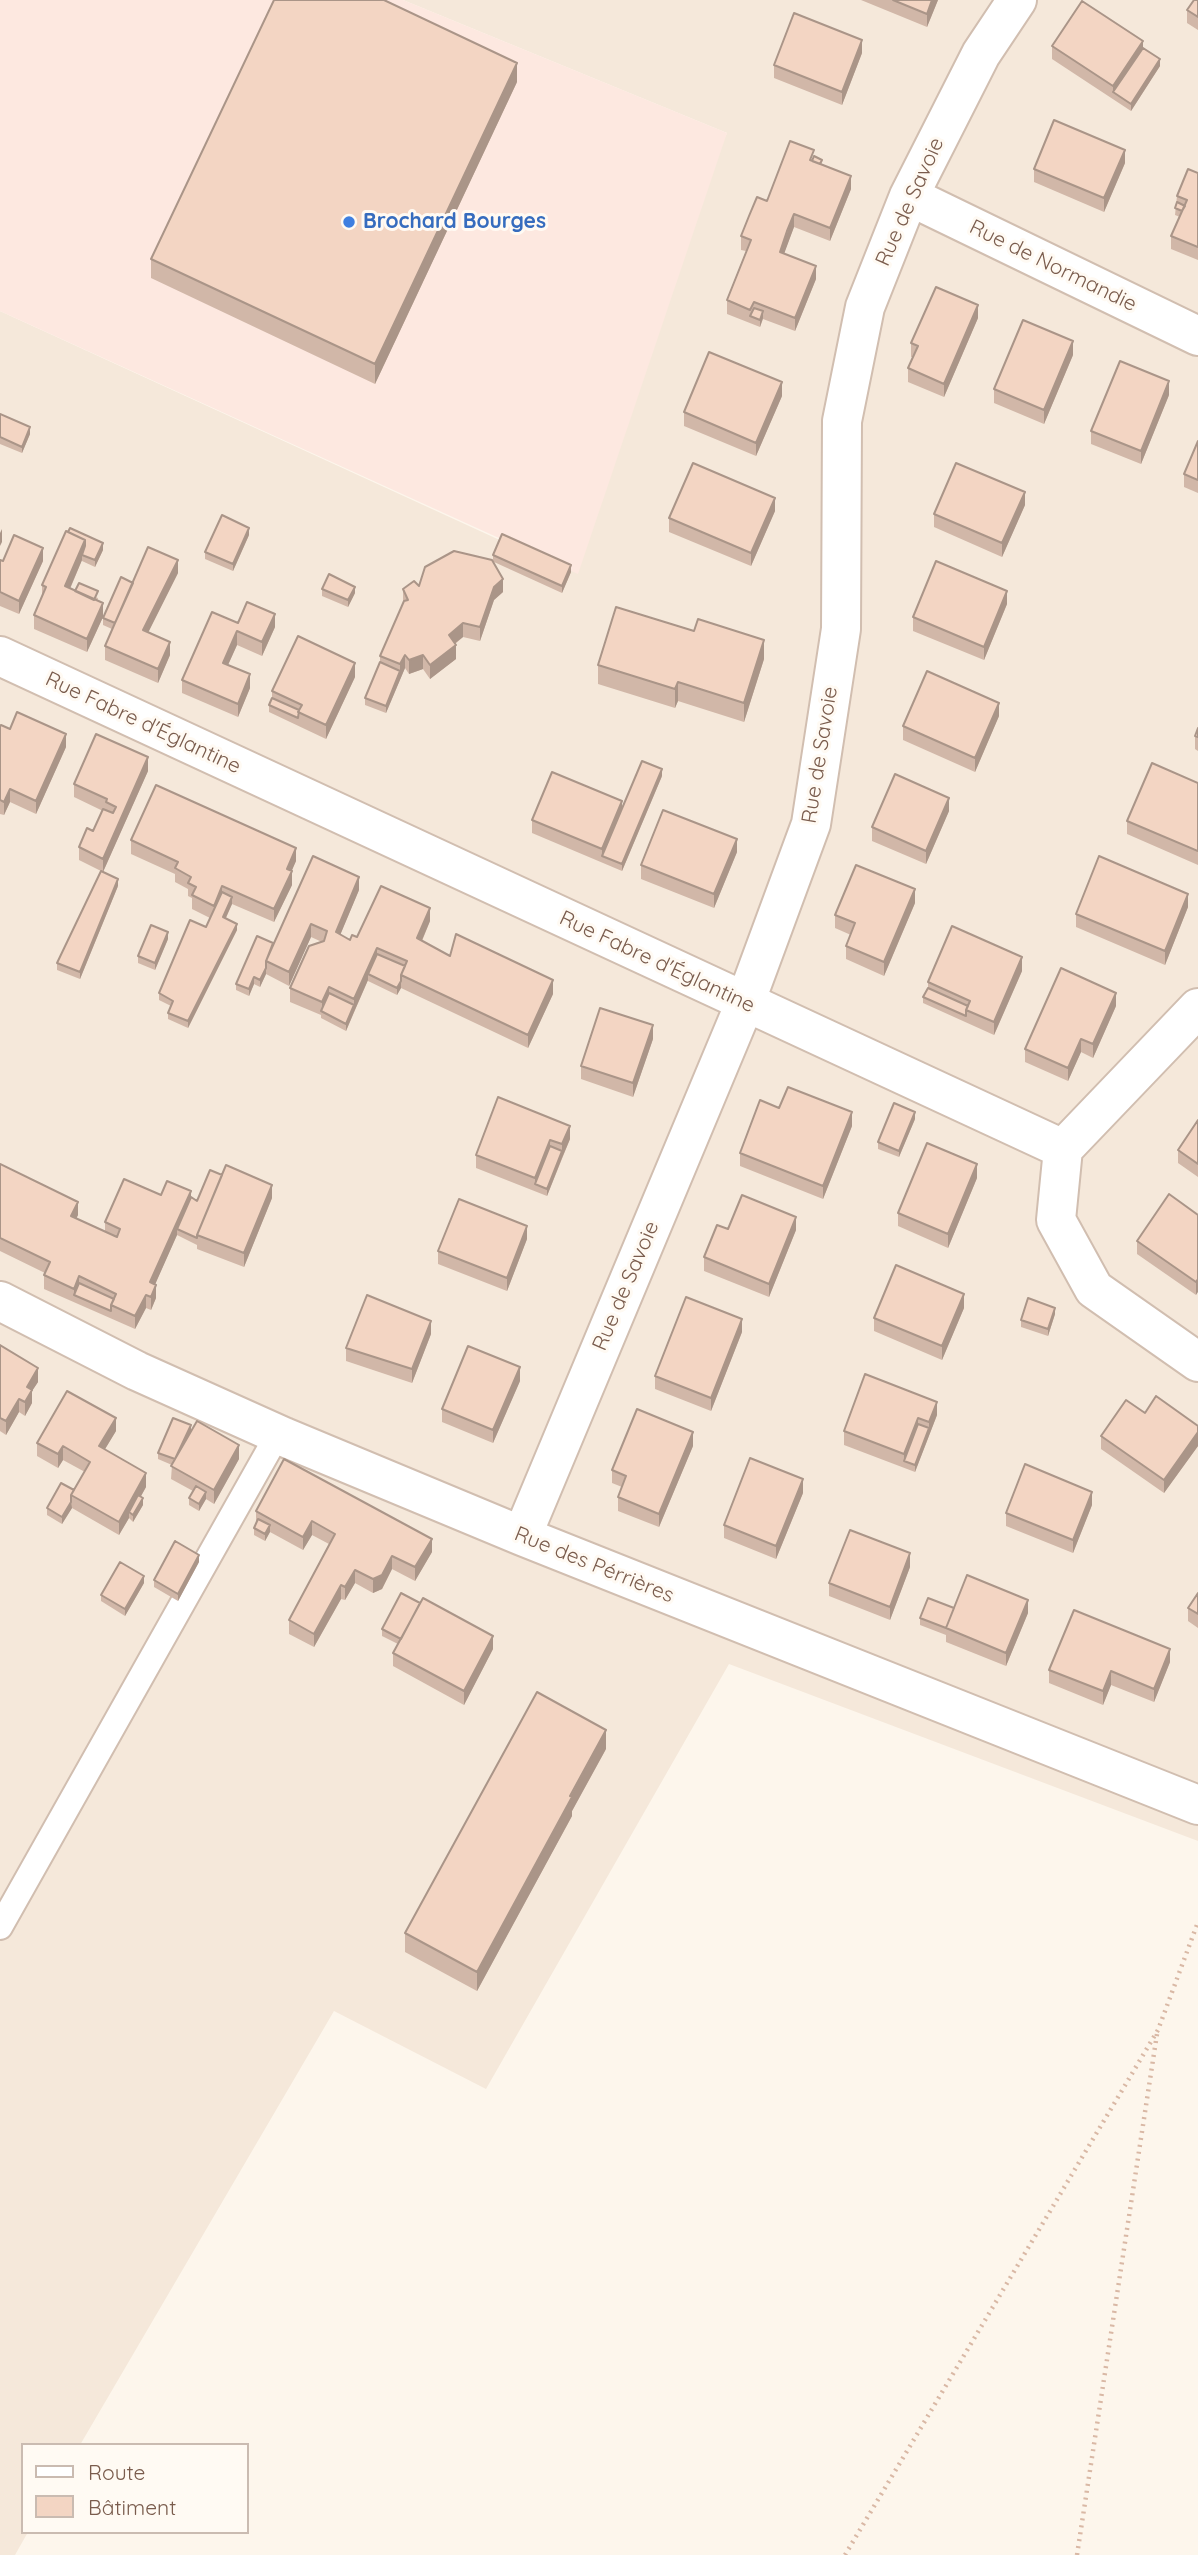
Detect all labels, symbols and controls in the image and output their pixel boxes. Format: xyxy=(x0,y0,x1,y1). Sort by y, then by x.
street label: Rue de Savoie xyxy=(870,134,950,270)
place label: Brochard Bourges xyxy=(363,209,546,235)
marker: Brochard Bourges xyxy=(341,214,357,230)
street label: Rue de Normandie xyxy=(965,215,1141,317)
street label: Rue Fabre d'Églantine xyxy=(41,667,245,779)
street label: Rue de Savoie xyxy=(797,685,843,825)
street label: Rue Fabre d'Églantine xyxy=(555,906,759,1018)
street label: Rue de Savoie xyxy=(587,1218,665,1354)
street label: Rue des Pérrières xyxy=(511,1522,677,1608)
legend xyxy=(21,2443,248,2534)
text: Route xyxy=(88,2459,145,2485)
text: Bâtiment xyxy=(88,2494,176,2520)

